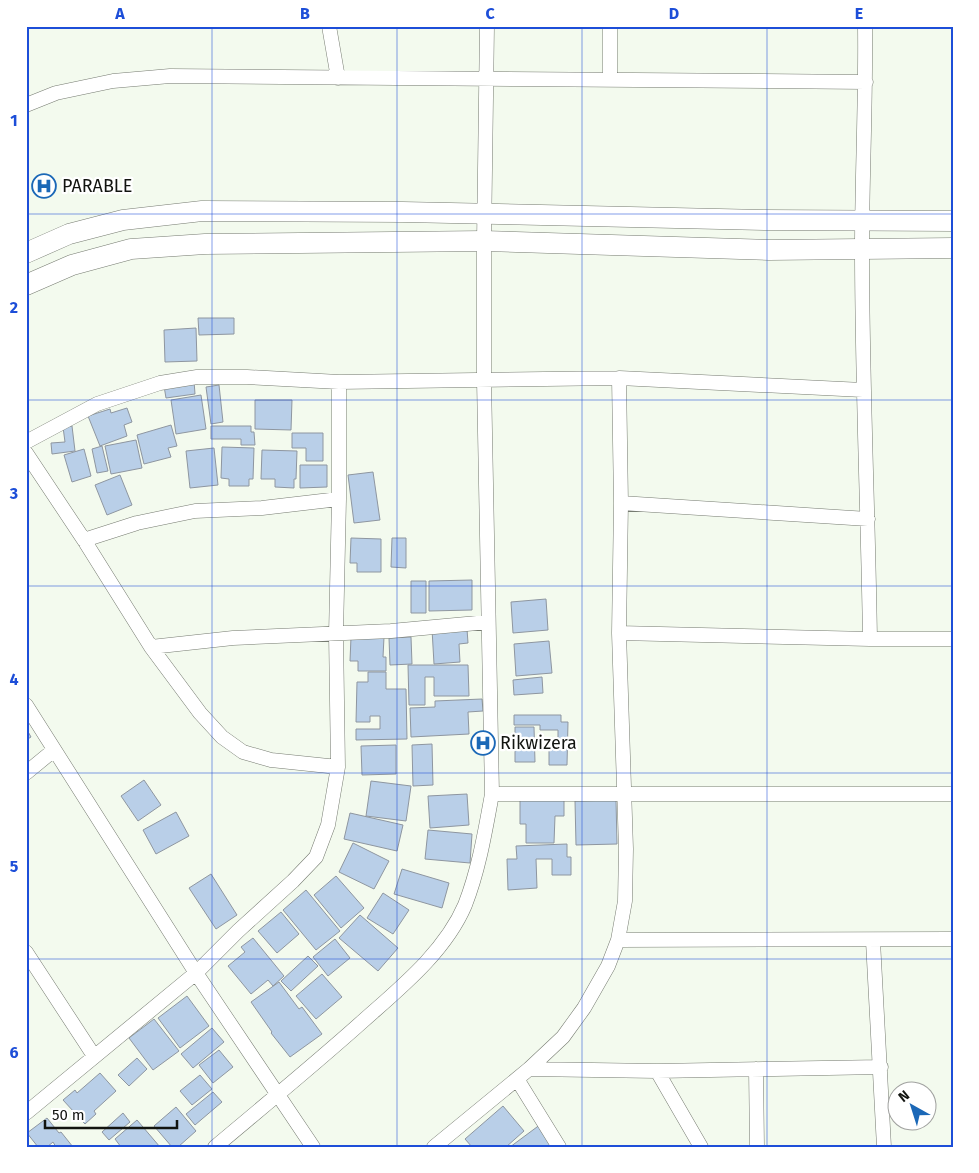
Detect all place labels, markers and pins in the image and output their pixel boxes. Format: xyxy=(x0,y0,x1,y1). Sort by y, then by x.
hospital icon: PARABLE xyxy=(31,173,57,199)
place label: PARABLE xyxy=(62,175,132,197)
hospital icon: Rikwizera xyxy=(470,730,496,756)
place label: Rikwizera xyxy=(500,732,577,754)

